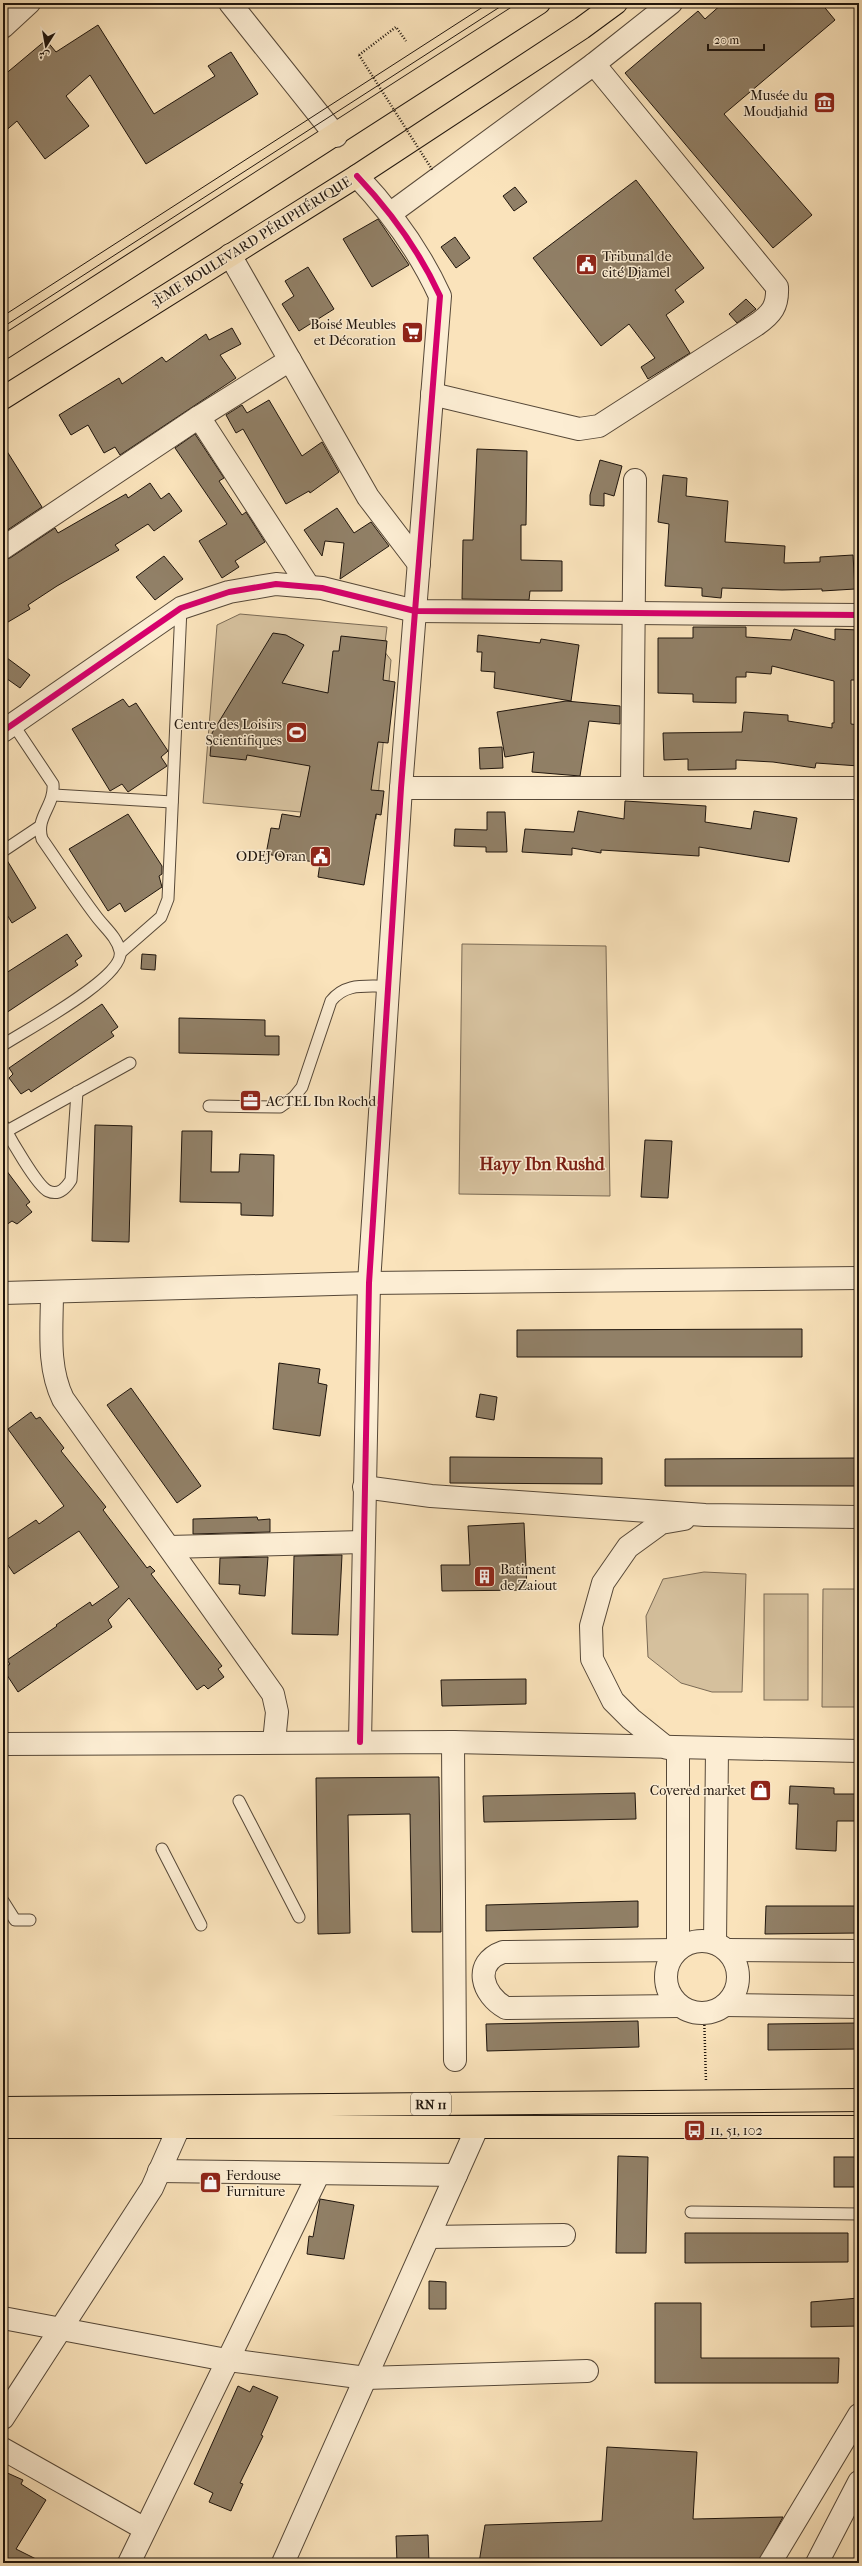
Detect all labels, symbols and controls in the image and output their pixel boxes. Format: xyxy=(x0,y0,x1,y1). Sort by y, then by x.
north arrow xyxy=(26,26,66,66)
scale bar xyxy=(708,26,764,52)
text: 20 m xyxy=(714,33,739,47)
text: ش xyxy=(38,48,51,63)
place label: Musée du Moudjahid xyxy=(743,87,808,120)
museum icon: Musée du Moudjahid xyxy=(811,90,837,116)
street label: 3ÈME BOULEVARD PÉRIPHÉRIQUE xyxy=(147,172,355,311)
place label: Tribunal de cité Djamel xyxy=(602,248,672,281)
public building icon: Tribunal de cité Djamel xyxy=(573,251,599,277)
place label: Boisé Meubles et Décoration xyxy=(310,316,396,349)
supermarket icon: Boisé Meubles et Décoration xyxy=(399,319,425,345)
place label: Centre des Loisirs Scientifiques xyxy=(174,716,282,749)
sports icon: Centre des Loisirs Scientifiques xyxy=(284,719,310,745)
public building icon: ODEJ Oran xyxy=(308,843,334,869)
place label: ODEJ Oran xyxy=(236,848,306,865)
office icon: ACTEL Ibn Rochd xyxy=(238,1088,264,1114)
place label: ACTEL Ibn Rochd xyxy=(265,1093,376,1110)
district label: Hayy Ibn Rushd xyxy=(479,1154,606,1175)
place label: Batiment de Zaiout xyxy=(500,1561,557,1594)
building icon: Batiment de Zaiout xyxy=(471,1564,497,1590)
shop icon: Covered market xyxy=(748,1777,774,1803)
place label: Covered market xyxy=(650,1782,746,1799)
road number: RN 11 xyxy=(411,2093,451,2115)
bus stop icon: 11, 51, 102 xyxy=(681,2117,707,2143)
place label: 11, 51, 102 xyxy=(710,2122,763,2139)
place label: Ferdouse Furniture xyxy=(226,2167,285,2200)
shop icon: Ferdouse Furniture xyxy=(198,2170,224,2196)

